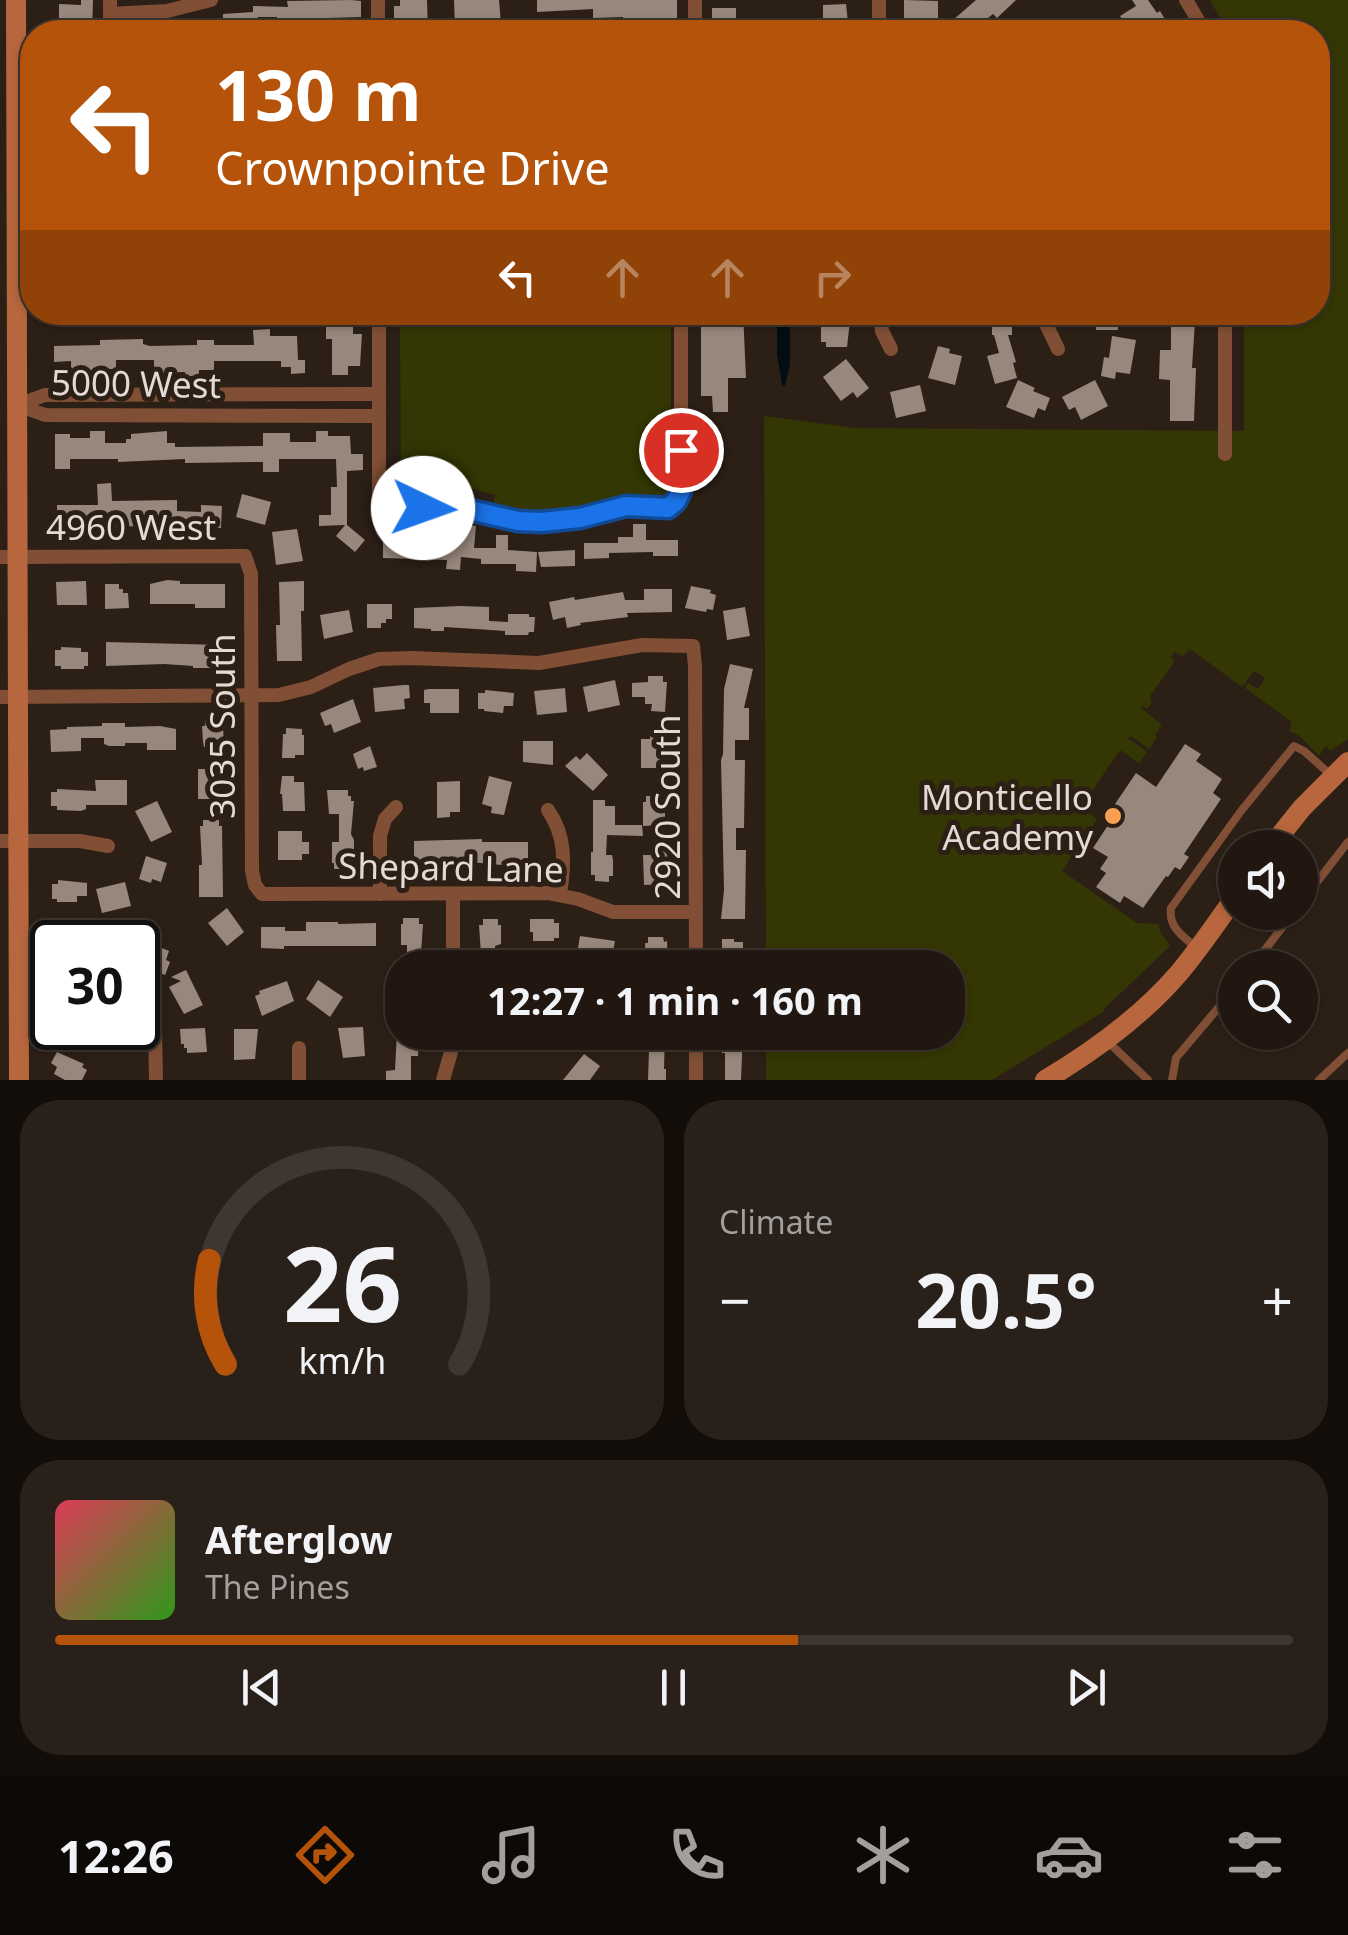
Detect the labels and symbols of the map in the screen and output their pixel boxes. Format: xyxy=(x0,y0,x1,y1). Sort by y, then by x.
street label: 5000 West xyxy=(51,358,221,408)
pin xyxy=(639,408,724,493)
position arrow xyxy=(371,456,475,560)
street label: 4960 West xyxy=(46,503,216,550)
street label: 3035 South xyxy=(198,633,245,819)
street label: 2920 South xyxy=(643,714,690,900)
place label: Monticello Academy xyxy=(921,773,1093,860)
marker: Monticello Academy xyxy=(1102,805,1124,827)
street label: Shepard Lane xyxy=(338,842,564,892)
speed limit sign: 30 xyxy=(30,920,160,1050)

